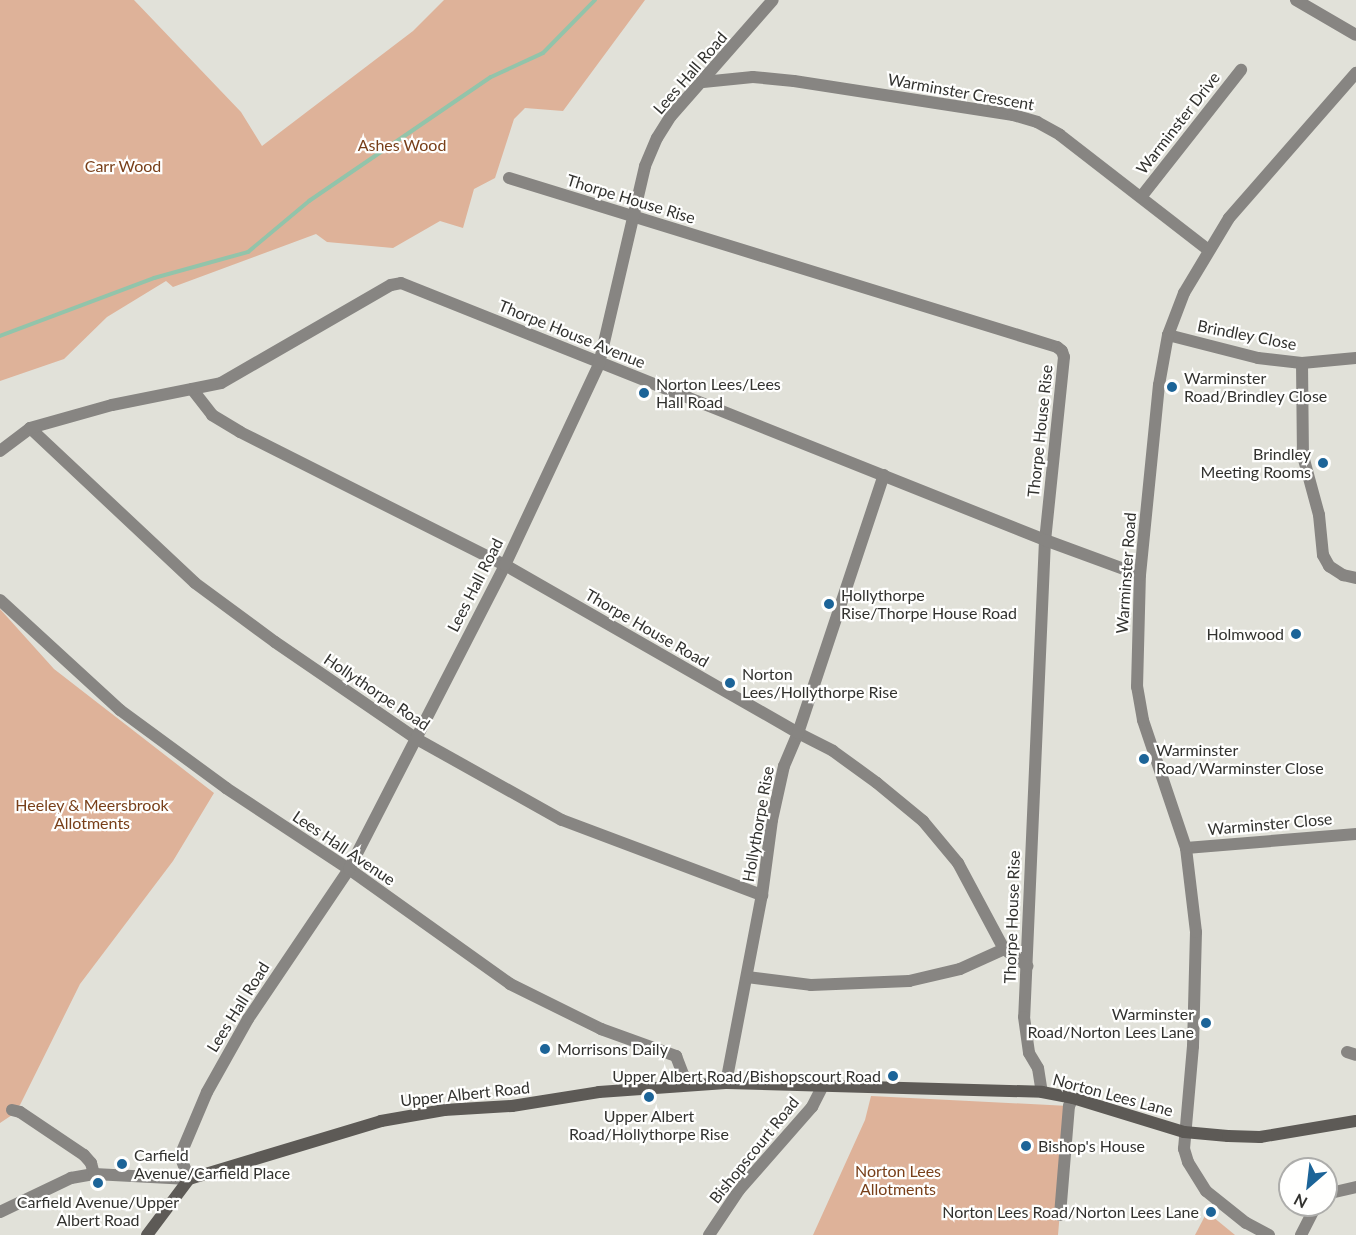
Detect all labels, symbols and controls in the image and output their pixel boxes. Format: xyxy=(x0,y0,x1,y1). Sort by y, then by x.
street label: Lees Hall Road xyxy=(649,28,731,118)
street label: Warminster Drive xyxy=(1132,68,1224,178)
street label: Warminster Crescent xyxy=(886,70,1036,114)
park label: Ashes Wood xyxy=(358,135,446,155)
park label: Carr Wood xyxy=(84,156,162,176)
street label: Thorpe House Rise xyxy=(564,170,698,228)
street label: Thorpe House Avenue xyxy=(496,296,648,372)
street label: Brindley Close xyxy=(1196,316,1298,354)
street label: Thorpe House Rise xyxy=(1023,364,1057,498)
place label: Warminster Road/Brindley Close xyxy=(1184,368,1328,406)
place label: Norton Lees/Lees Hall Road xyxy=(656,374,781,412)
marker: Warminster Road/Brindley Close xyxy=(1165,380,1179,394)
marker: Norton Lees/Lees Hall Road xyxy=(637,386,651,400)
place label: Brindley Meeting Rooms xyxy=(1201,444,1311,482)
marker: Brindley Meeting Rooms xyxy=(1316,456,1330,470)
street label: Warminster Road xyxy=(1112,512,1140,634)
street label: Lees Hall Road xyxy=(443,535,507,635)
street label: Thorpe House Road xyxy=(582,585,712,671)
place label: Hollythorpe Rise/Thorpe House Road xyxy=(841,585,1017,623)
marker: Hollythorpe Rise/Thorpe House Road xyxy=(822,597,836,611)
place label: Holmwood xyxy=(1207,624,1284,644)
marker: Holmwood xyxy=(1289,627,1303,641)
street label: Hollythorpe Road xyxy=(320,650,434,734)
place label: Norton Lees/Hollythorpe Rise xyxy=(742,664,898,702)
marker: Norton Lees/Hollythorpe Rise xyxy=(723,676,737,690)
place label: Warminster Road/Warminster Close xyxy=(1156,740,1324,778)
marker: Warminster Road/Warminster Close xyxy=(1137,752,1151,766)
street label: Hollythorpe Rise xyxy=(738,765,778,883)
park label: Heeley & Meersbrook Allotments xyxy=(15,795,169,833)
street label: Lees Hall Avenue xyxy=(289,806,399,890)
street label: Warminster Close xyxy=(1207,809,1333,839)
street label: Thorpe House Rise xyxy=(1000,850,1024,984)
street label: Lees Hall Road xyxy=(203,958,273,1056)
place label: Warminster Road/Norton Lees Lane xyxy=(1028,1004,1194,1042)
marker: Warminster Road/Norton Lees Lane xyxy=(1199,1016,1213,1030)
place label: Morrisons Daily xyxy=(557,1039,668,1059)
marker: Morrisons Daily xyxy=(538,1042,552,1056)
place label: Upper Albert Road/Bishopscourt Road xyxy=(611,1066,881,1086)
marker: Upper Albert Road/Bishopscourt Road xyxy=(886,1069,900,1083)
street label: Norton Lees Lane xyxy=(1051,1070,1175,1120)
street label: Upper Albert Road xyxy=(399,1078,531,1110)
marker: Upper Albert Road/Hollythorpe Rise xyxy=(642,1090,656,1104)
street label: Bishopscourt Road xyxy=(705,1093,803,1207)
place label: Upper Albert Road/Hollythorpe Rise xyxy=(569,1106,729,1144)
place label: Bishop's House xyxy=(1038,1136,1145,1156)
marker: Bishop's House xyxy=(1019,1139,1033,1153)
place label: Carfield Avenue/Carfield Place xyxy=(134,1145,290,1183)
marker: Carfield Avenue/Carfield Place xyxy=(115,1157,129,1171)
north arrow xyxy=(1278,1157,1338,1217)
park label: Norton Lees Allotments xyxy=(855,1161,941,1199)
marker: Carfield Avenue/Upper Albert Road xyxy=(91,1176,105,1190)
text: N xyxy=(1290,1190,1310,1213)
place label: Carfield Avenue/Upper Albert Road xyxy=(17,1192,179,1230)
place label: Norton Lees Road/Norton Lees Lane xyxy=(942,1202,1199,1222)
marker: Norton Lees Road/Norton Lees Lane xyxy=(1204,1205,1218,1219)

